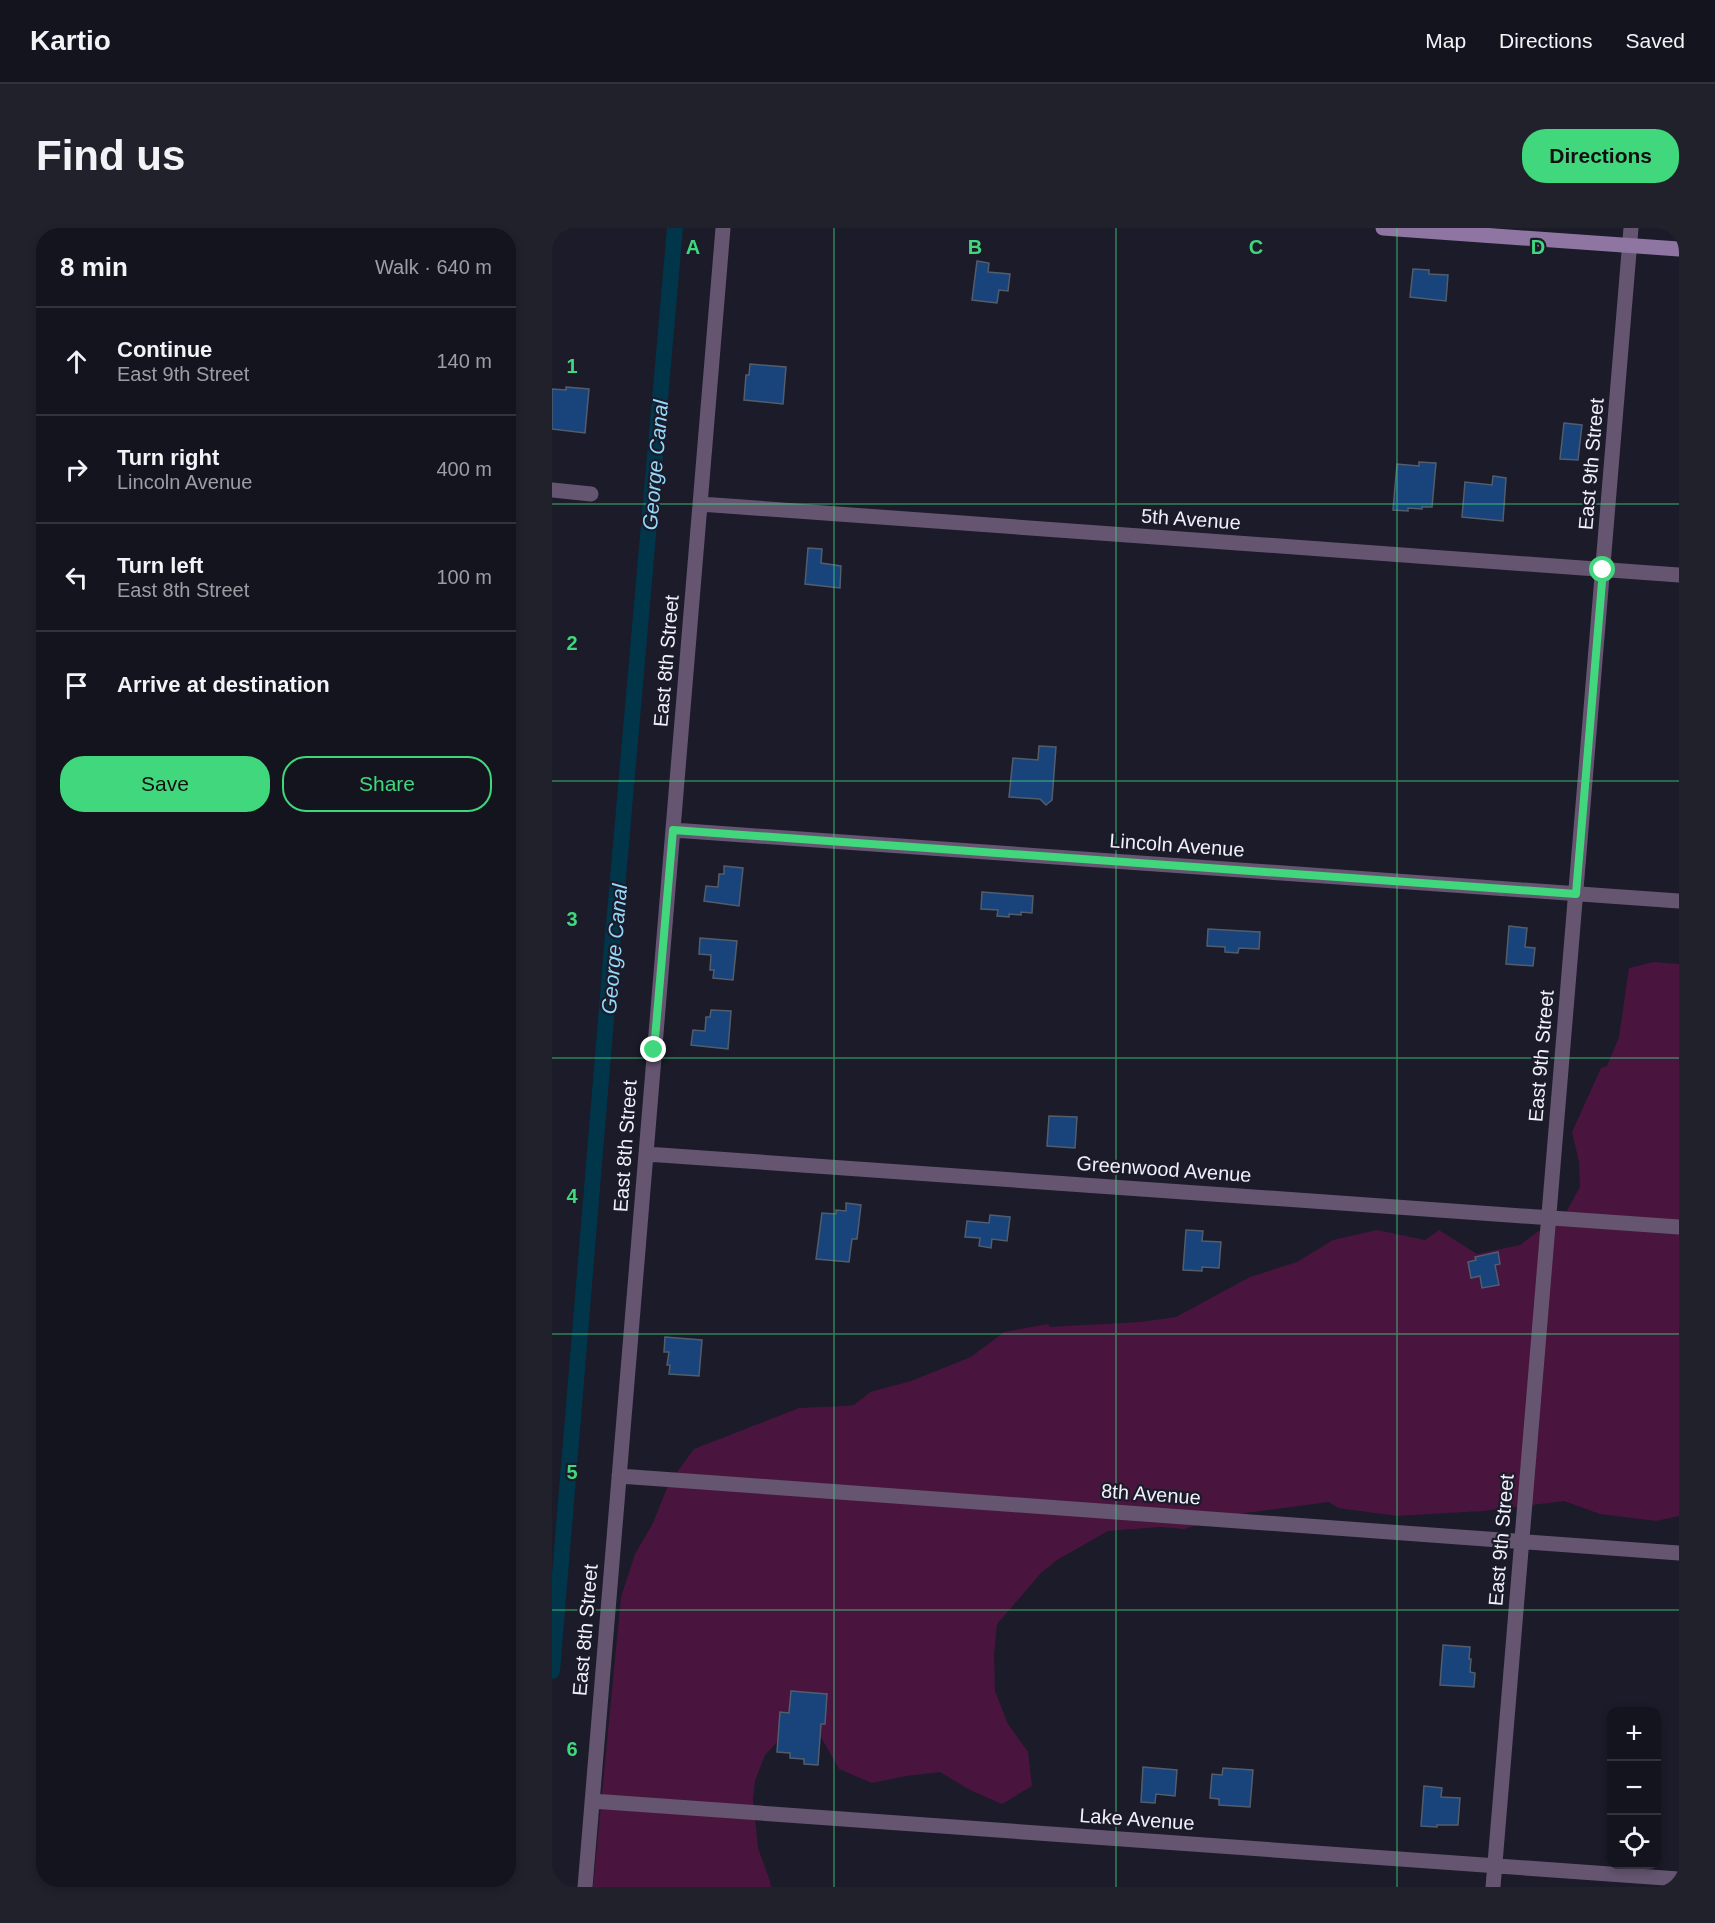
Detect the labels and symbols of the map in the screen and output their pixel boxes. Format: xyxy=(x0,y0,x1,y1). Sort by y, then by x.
text: A xyxy=(686,236,700,258)
text: B xyxy=(968,236,982,258)
text: C xyxy=(1249,236,1263,258)
text: D xyxy=(1531,236,1545,258)
text: 1 xyxy=(566,355,578,377)
street label: East 9th Street xyxy=(1574,397,1608,531)
water label: George Canal xyxy=(638,398,672,531)
street label: 5th Avenue xyxy=(1140,505,1242,533)
route start xyxy=(1589,556,1615,582)
street label: East 8th Street xyxy=(649,594,683,728)
text: 2 xyxy=(566,632,578,654)
street label: Lincoln Avenue xyxy=(1109,829,1245,861)
water label: George Canal xyxy=(597,882,631,1015)
text: 3 xyxy=(566,908,578,930)
street label: East 9th Street xyxy=(1524,989,1558,1123)
route end xyxy=(640,1036,666,1062)
street label: East 8th Street xyxy=(609,1079,641,1213)
street label: Greenwood Avenue xyxy=(1076,1152,1252,1186)
text: 4 xyxy=(566,1185,578,1207)
text: 5 xyxy=(566,1461,578,1483)
street label: East 9th Street xyxy=(1484,1473,1518,1607)
street label: 8th Avenue xyxy=(1100,1480,1202,1508)
street label: East 8th Street xyxy=(568,1563,602,1697)
text: 6 xyxy=(566,1738,578,1760)
street label: Lake Avenue xyxy=(1079,1804,1195,1834)

